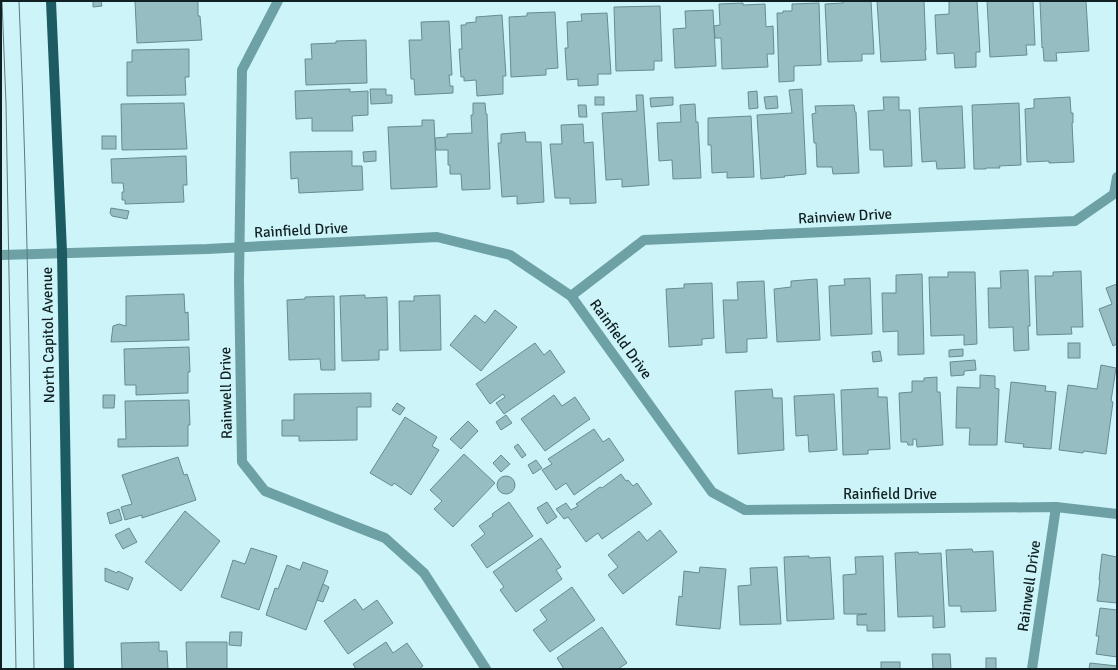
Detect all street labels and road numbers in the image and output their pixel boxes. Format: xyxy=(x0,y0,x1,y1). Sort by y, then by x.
street label: Rainview Drive xyxy=(797,205,893,227)
street label: Rainfield Drive xyxy=(254,219,348,241)
street label: North Capitol Avenue xyxy=(38,267,58,403)
street label: Rainfield Drive xyxy=(586,296,656,382)
street label: Rainwell Drive xyxy=(216,347,236,439)
street label: Rainfield Drive xyxy=(843,485,937,503)
street label: Rainwell Drive xyxy=(1014,539,1044,633)

